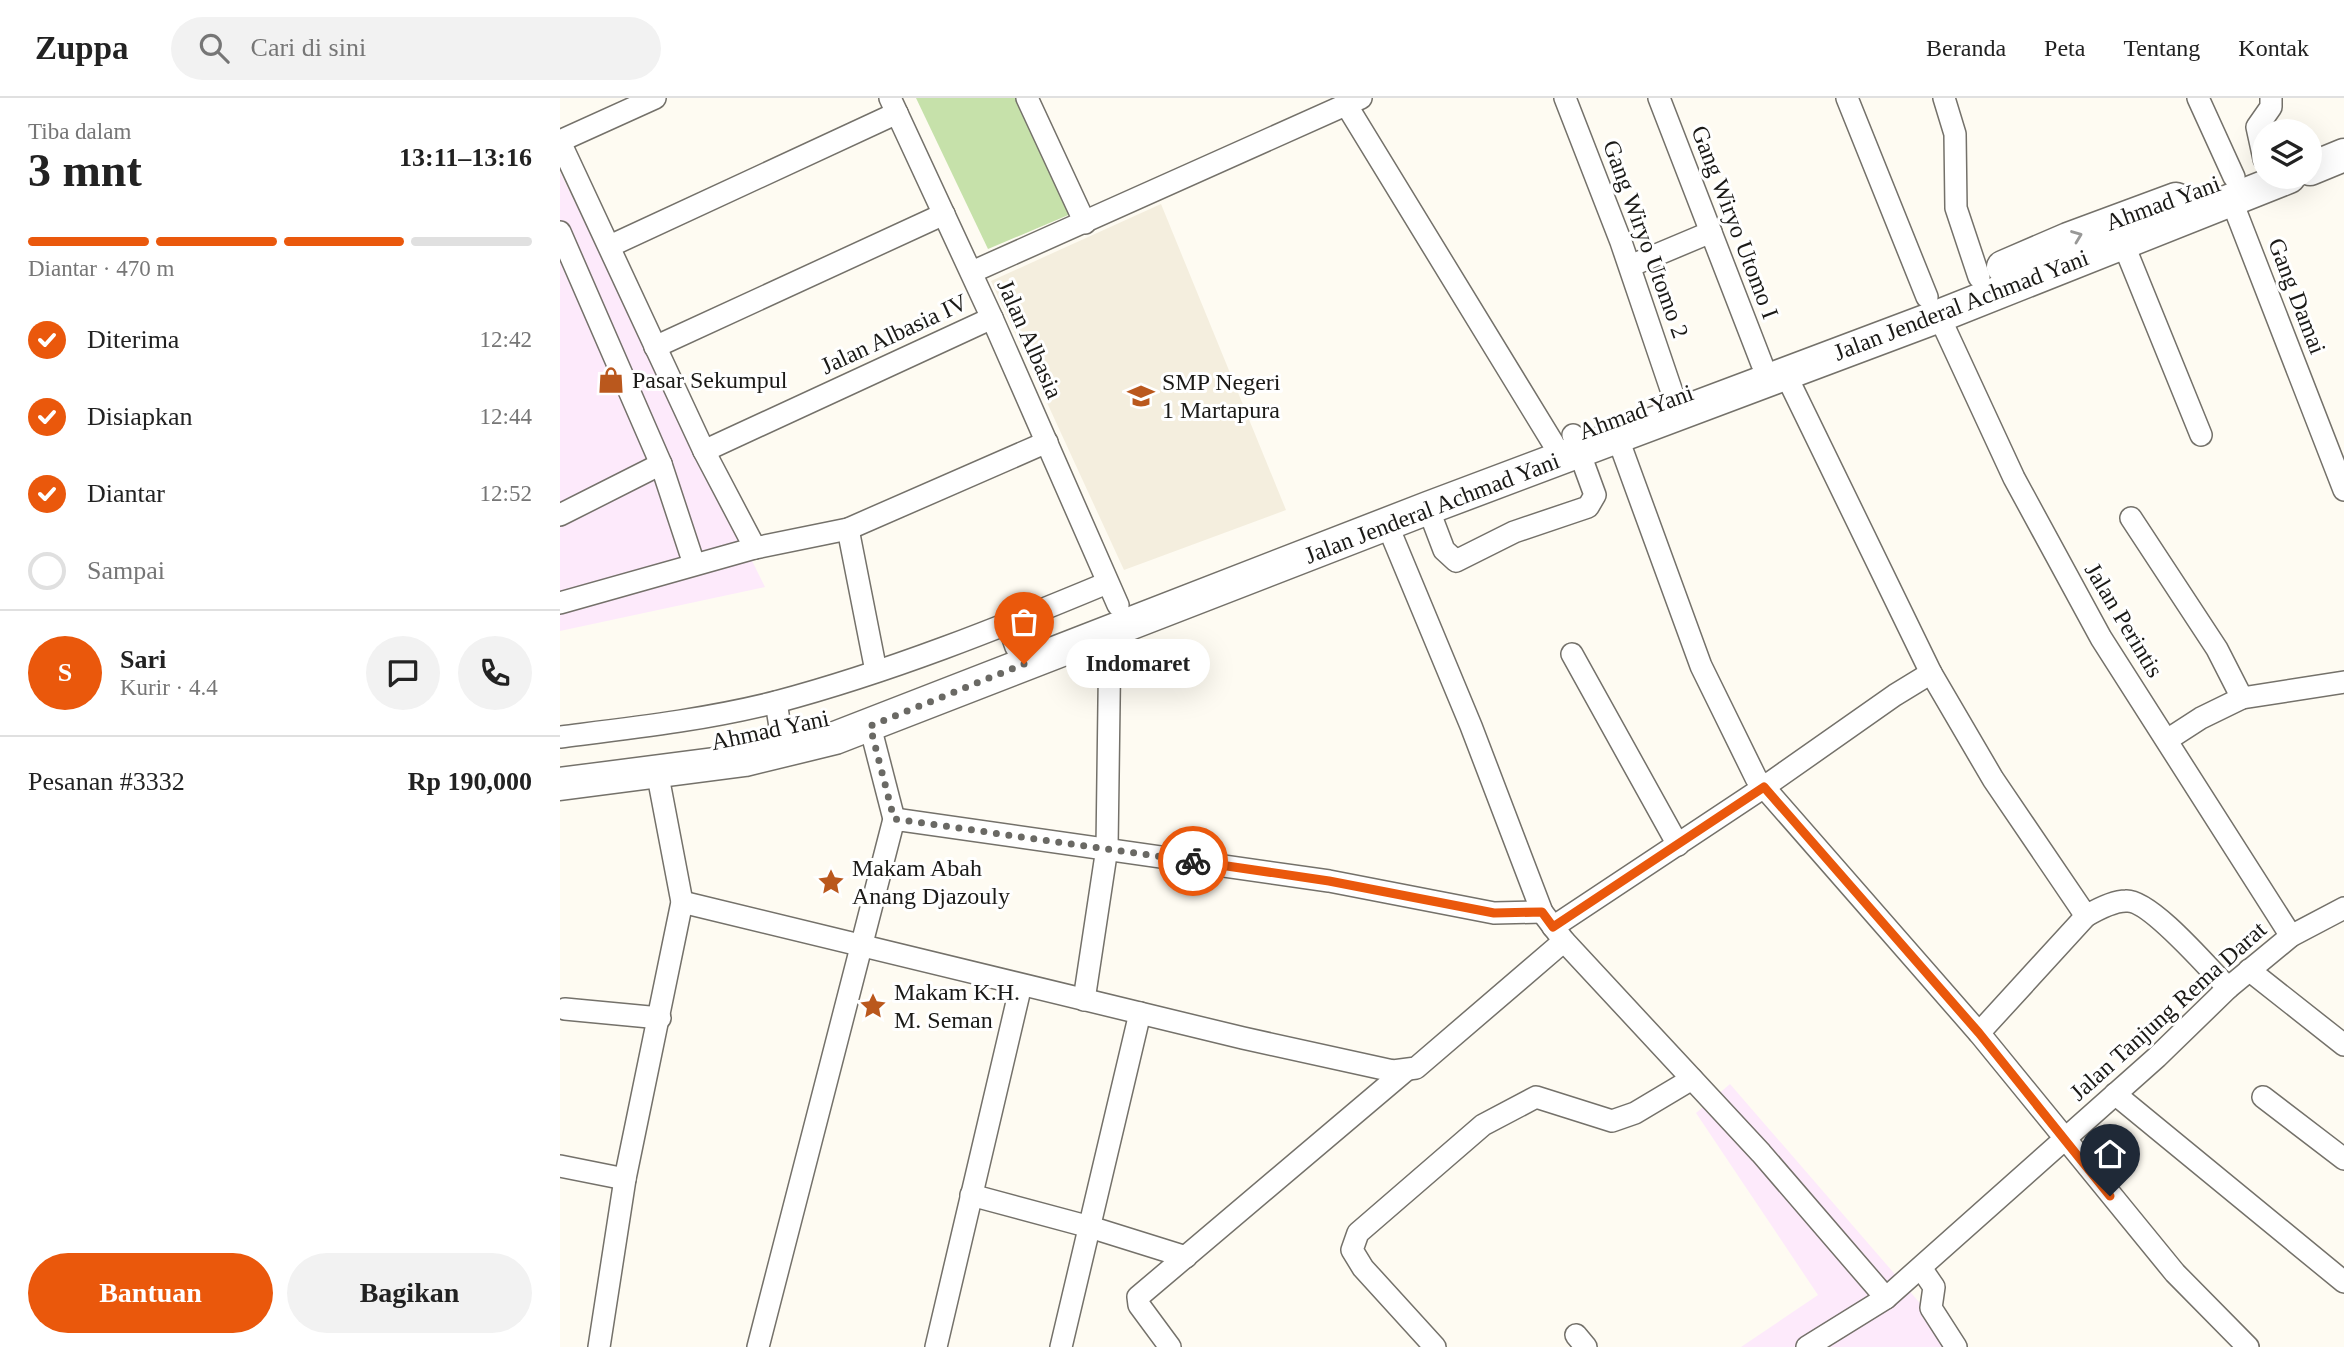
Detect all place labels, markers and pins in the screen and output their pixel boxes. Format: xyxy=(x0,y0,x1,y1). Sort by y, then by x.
shop icon: Pasar Sekumpul xyxy=(596,365,626,395)
place label: Pasar Sekumpul xyxy=(632,367,788,393)
place label: SMP Negeri 1 Martapura xyxy=(1162,369,1281,423)
school or university icon: SMP Negeri 1 Martapura xyxy=(1126,381,1156,411)
pin xyxy=(994,592,1054,664)
callout: Indomaret xyxy=(1066,640,1210,688)
place label: Makam Abah Anang Djazouly xyxy=(852,855,1010,909)
place icon: Makam Abah Anang Djazouly xyxy=(816,867,846,897)
place label: Makam K.H. M. Seman xyxy=(894,979,1020,1033)
place icon: Makam K.H. M. Seman xyxy=(858,991,888,1021)
pin xyxy=(2080,1124,2140,1196)

